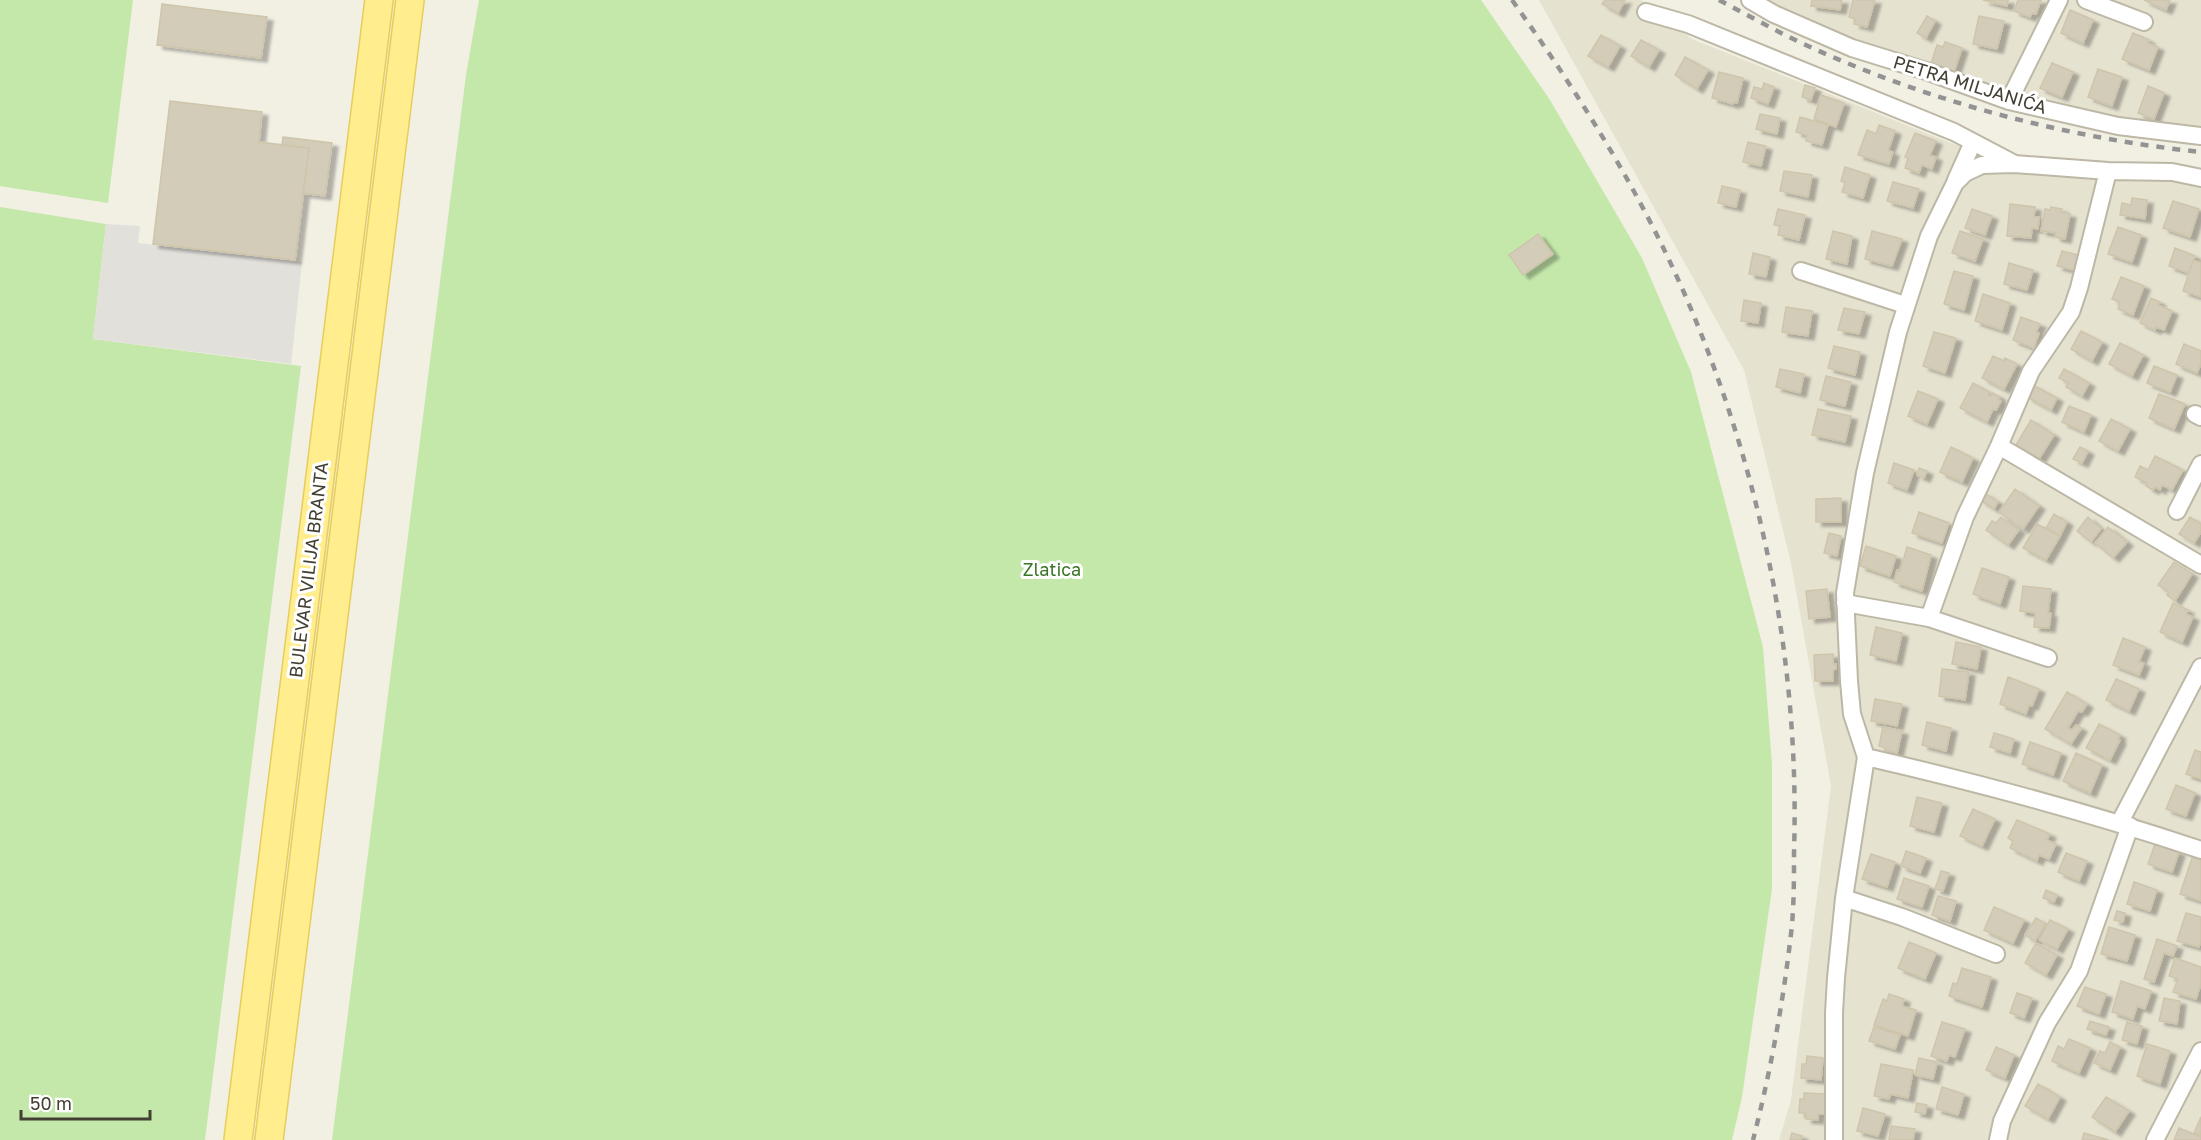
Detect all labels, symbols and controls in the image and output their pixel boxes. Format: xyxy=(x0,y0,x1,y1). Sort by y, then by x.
street label: PETRA MILJANIĆA xyxy=(1891,50,2050,118)
street label: BULEVAR VILIJA BRANTA xyxy=(284,461,332,679)
park label: Zlatica xyxy=(1023,558,1081,580)
scale bar xyxy=(21,1083,150,1121)
text: 50 m xyxy=(30,1092,72,1114)

